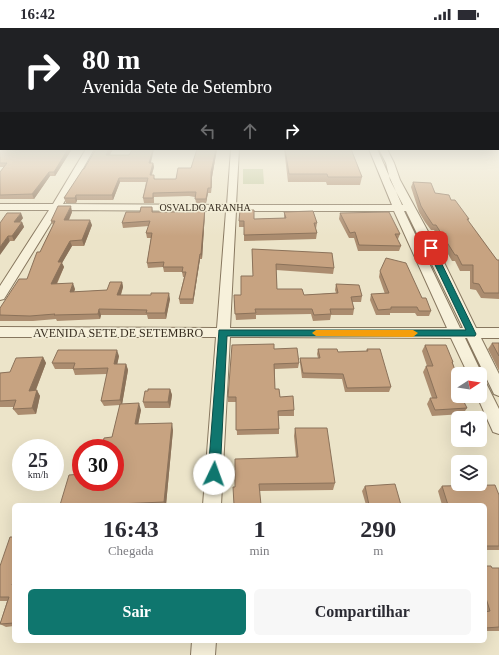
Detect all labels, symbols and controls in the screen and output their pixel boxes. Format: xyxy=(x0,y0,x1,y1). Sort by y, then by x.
text: 16:42 xyxy=(20,6,55,22)
icon: right xyxy=(16,44,68,96)
text: 80 m xyxy=(82,44,140,75)
text: Avenida Sete de Setembro xyxy=(82,77,272,97)
icon: left xyxy=(197,120,219,142)
icon: ahead xyxy=(239,120,261,142)
icon: right xyxy=(281,120,303,142)
street label: OSVALDO ARANHA xyxy=(159,202,251,213)
pin xyxy=(414,231,448,265)
icon: arrive xyxy=(420,237,442,259)
street label: AVENIDA SETE DE SETEMBRO xyxy=(33,326,203,340)
north arrow xyxy=(451,367,487,403)
map controls xyxy=(451,367,487,491)
button: sound xyxy=(451,411,487,447)
speed limit sign: 30 xyxy=(72,439,124,491)
text: 25 xyxy=(28,449,48,471)
position arrow xyxy=(193,453,235,495)
button: layers xyxy=(451,455,487,491)
text: km/h xyxy=(28,469,48,480)
text: 16:43 xyxy=(103,516,159,542)
text: 1 xyxy=(253,516,265,542)
text: 290 xyxy=(360,516,396,542)
text: Chegada xyxy=(108,543,153,558)
text: min xyxy=(249,543,270,558)
text: m xyxy=(373,543,383,558)
button: Sair xyxy=(28,589,246,635)
button: Compartilhar xyxy=(254,589,471,635)

